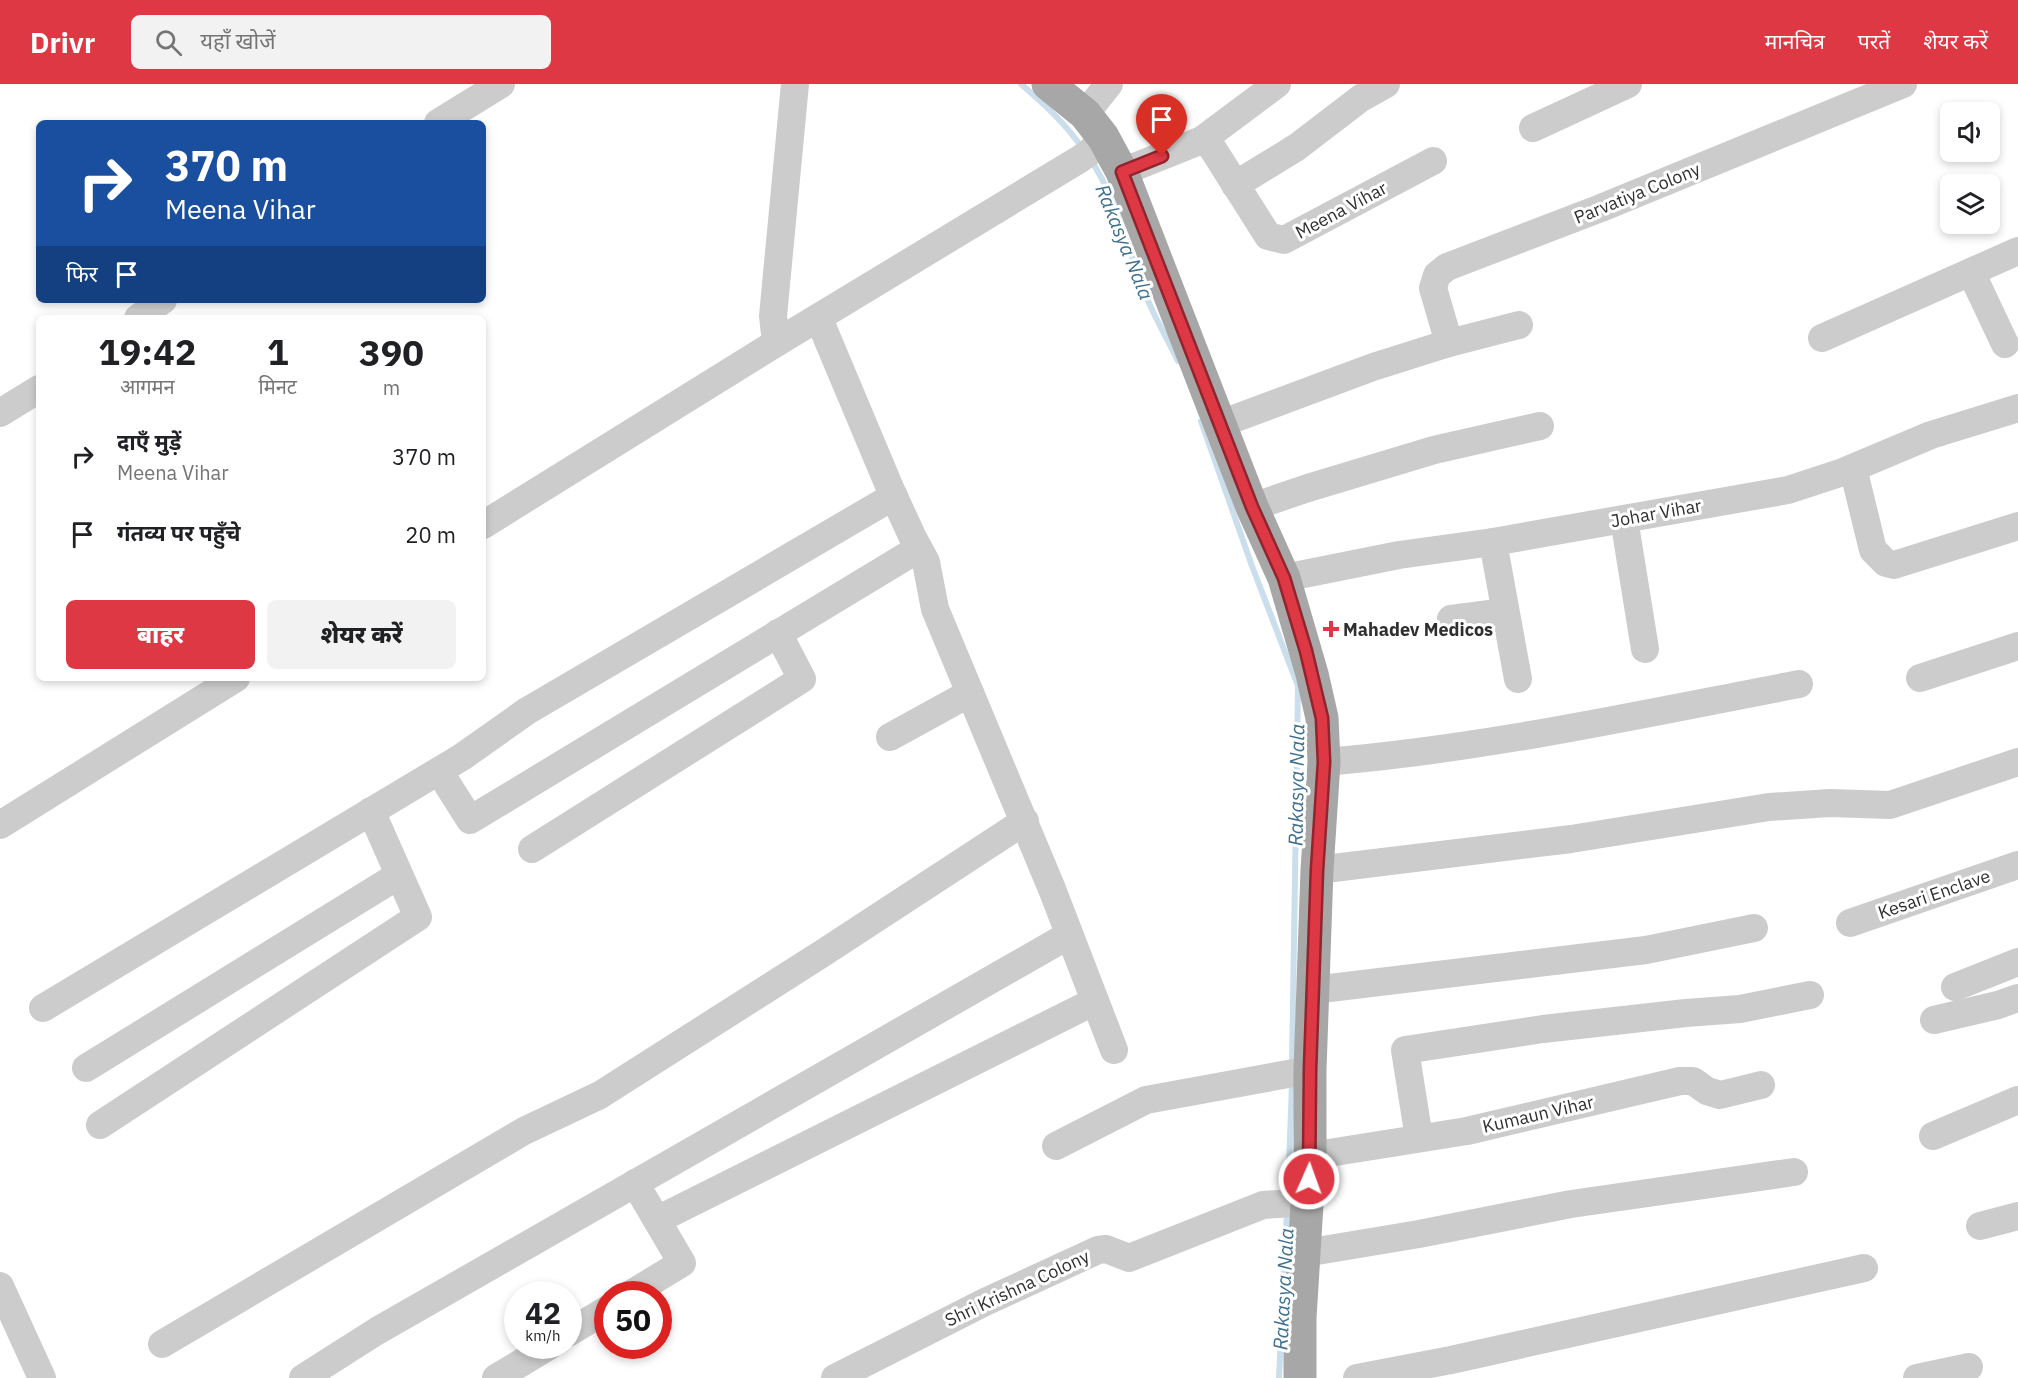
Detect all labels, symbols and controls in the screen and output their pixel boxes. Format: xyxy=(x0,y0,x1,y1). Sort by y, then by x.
search box xyxy=(131,15,551,69)
text: Drivr xyxy=(30,24,95,61)
icon: search xyxy=(152,26,185,59)
text: यहाँ खोजें xyxy=(200,26,276,55)
text: मानचित्र xyxy=(1765,27,1825,55)
text: परतें xyxy=(1858,27,1890,55)
text: शेयर करें xyxy=(1923,27,1988,55)
pin xyxy=(1136,94,1187,156)
map controls xyxy=(1940,102,2000,234)
button: sound xyxy=(1940,102,2000,162)
icon: arrive xyxy=(1145,103,1178,136)
text: 370 m xyxy=(165,138,288,193)
icon: right xyxy=(66,144,144,222)
street label: Parvatiya Colony xyxy=(1571,157,1704,229)
button: layers xyxy=(1940,174,2000,234)
street label: Meena Vihar xyxy=(1291,176,1391,244)
water label: Rakasya Nala xyxy=(1090,180,1160,304)
text: Meena Vihar xyxy=(165,191,316,226)
icon: arrive xyxy=(110,258,143,291)
text: फिर xyxy=(66,259,98,288)
text: 19:42 xyxy=(98,328,196,375)
text: 1 xyxy=(267,328,289,375)
text: 390 xyxy=(359,329,424,376)
text: आगमन xyxy=(120,373,175,400)
text: मिनट xyxy=(259,373,297,400)
text: m xyxy=(383,374,400,401)
text: दाएँ मुड़ें xyxy=(117,427,181,456)
icon: right xyxy=(66,440,99,473)
text: 370 m xyxy=(392,442,456,471)
text: Meena Vihar xyxy=(117,459,229,486)
street label: Johar Vihar xyxy=(1609,494,1704,532)
icon: arrive xyxy=(66,518,99,551)
text: गंतव्य पर पहुँचे xyxy=(117,518,241,547)
text: 20 m xyxy=(405,520,456,549)
button: बाहर xyxy=(66,600,255,669)
button: शेयर करें xyxy=(267,600,456,669)
place label: Mahadev Medicos xyxy=(1343,618,1493,641)
marker: Mahadev Medicos xyxy=(1324,622,1338,636)
water label: Rakasya Nala xyxy=(1281,724,1311,846)
street label: Kesari Enclave xyxy=(1875,864,1993,924)
street label: Kumaun Vihar xyxy=(1480,1090,1596,1138)
position arrow xyxy=(1277,1147,1341,1211)
water label: Rakasya Nala xyxy=(1266,1227,1300,1351)
street label: Shri Krishna Colony xyxy=(941,1244,1093,1332)
speed limit sign: 50 xyxy=(594,1281,672,1359)
text: 42 xyxy=(525,1293,561,1332)
text: km/h xyxy=(525,1326,561,1345)

